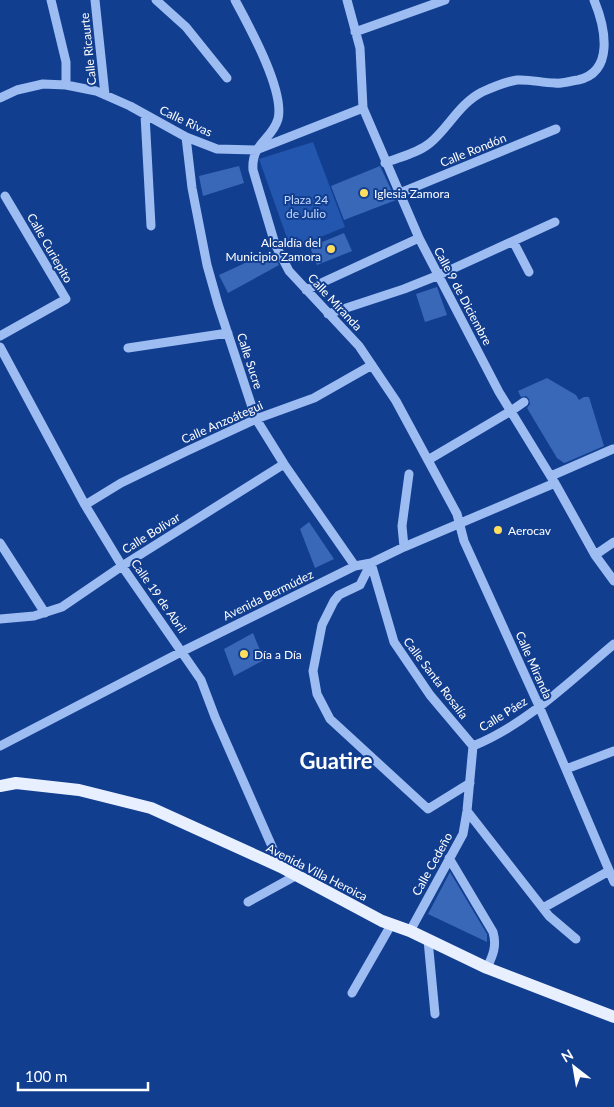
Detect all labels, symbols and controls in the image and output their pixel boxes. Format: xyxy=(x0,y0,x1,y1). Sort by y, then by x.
street label: Calle Ricaurte xyxy=(77,12,99,86)
street label: Calle Rivas xyxy=(157,102,215,140)
street label: Calle Rondón xyxy=(438,130,508,170)
place label: Iglesia Zamora xyxy=(374,186,450,201)
marker: Iglesia Zamora xyxy=(358,187,370,199)
park label: Plaza 24 de Julio xyxy=(284,192,328,221)
street label: Calle Curiepito xyxy=(24,211,76,286)
place label: Alcaldía del Municipio Zamora xyxy=(226,235,321,264)
marker: Alcaldía del Municipio Zamora xyxy=(325,243,337,255)
street label: Calle 9 de Diciembre xyxy=(431,244,495,348)
street label: Calle Miranda xyxy=(305,270,365,334)
street label: Calle Sucre xyxy=(234,331,266,391)
street label: Calle Anzoátegui xyxy=(179,397,265,447)
street label: Calle Bolívar xyxy=(119,509,183,557)
place label: Aerocav xyxy=(508,523,552,538)
marker: Aerocav xyxy=(492,524,504,536)
street label: Calle 19 de Abril xyxy=(128,556,190,636)
street label: Avenida Bermúdez xyxy=(220,566,316,623)
street label: Calle Miranda xyxy=(512,629,556,701)
street label: Calle Santa Rosalía xyxy=(400,634,472,722)
place label: Día a Día xyxy=(254,647,302,662)
marker: Día a Día xyxy=(238,648,250,660)
street label: Calle Páez xyxy=(476,693,530,735)
district label: Guatire xyxy=(299,747,373,774)
street label: Calle Cedeño xyxy=(409,830,456,898)
street label: Avenida Villa Heroica xyxy=(264,840,370,904)
north arrow xyxy=(549,1042,599,1092)
text: N xyxy=(558,1045,576,1065)
scale bar xyxy=(18,1060,148,1092)
text: 100 m xyxy=(25,1067,67,1085)

